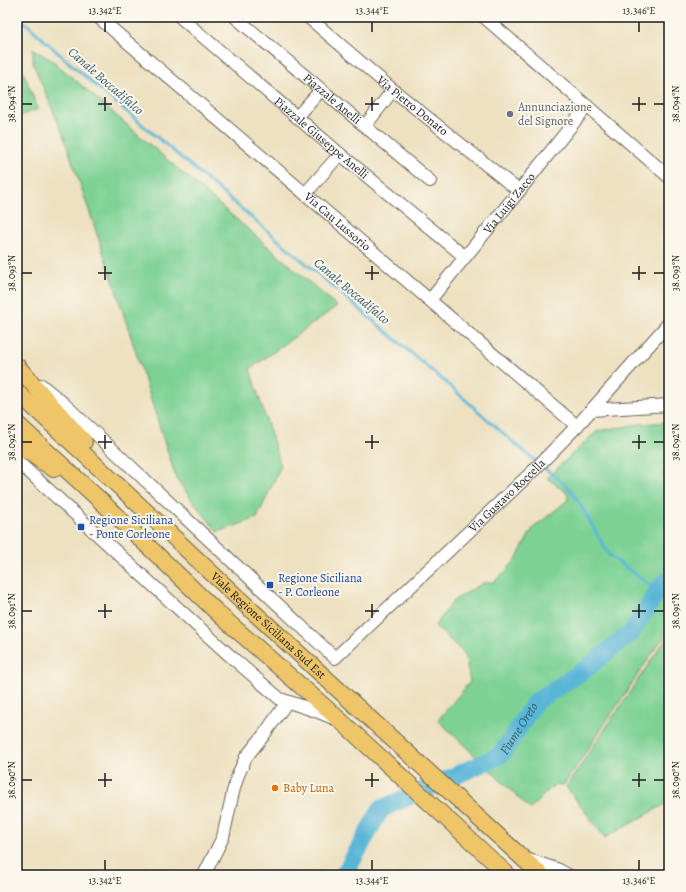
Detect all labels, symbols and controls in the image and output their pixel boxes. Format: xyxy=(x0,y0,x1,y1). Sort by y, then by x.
text: 13.342°E xyxy=(89,4,122,17)
text: 13.344°E xyxy=(356,4,388,17)
text: 13.346°E xyxy=(623,4,656,17)
water label: Canale Boccadifalco xyxy=(65,44,147,118)
street label: Piazzale Anelli xyxy=(300,70,364,128)
street label: Via Pietro Donato xyxy=(373,71,451,139)
text: 38.094°N xyxy=(5,86,18,122)
text: 38.094°N xyxy=(669,86,682,122)
street label: Piazzale Giuseppe Anelli xyxy=(271,93,372,182)
place label: Annunciazione del Signore xyxy=(517,99,592,129)
marker: Annunciazione del Signore xyxy=(505,109,515,119)
street label: Via Luigi Zacco xyxy=(479,169,539,238)
street label: Via Cau Lussorio xyxy=(300,188,374,254)
water label: Canale Boccadifalco xyxy=(310,254,394,328)
text: 38.093°N xyxy=(5,255,18,291)
text: 38.093°N xyxy=(669,255,682,291)
text: 38.092°N xyxy=(5,424,18,460)
text: 38.092°N xyxy=(669,424,682,460)
street label: Via Gustavo Roccella xyxy=(465,455,549,536)
place label: Regione Siciliana - Ponte Corleone xyxy=(89,512,174,542)
marker: Regione Siciliana - Ponte Corleone xyxy=(76,522,86,532)
street label: Viale Regione Siciliana Sud Est xyxy=(207,568,329,682)
place label: Regione Siciliana - P. Corleone xyxy=(278,570,363,600)
marker: Regione Siciliana - P. Corleone xyxy=(265,580,275,590)
text: 38.091°N xyxy=(5,593,18,629)
text: 38.091°N xyxy=(669,593,682,629)
water label: Fiume Oreto xyxy=(495,699,541,758)
text: 38.090°N xyxy=(5,761,18,799)
text: 38.090°N xyxy=(669,761,682,799)
place label: Baby Luna xyxy=(283,780,335,796)
marker: Baby Luna xyxy=(270,783,280,793)
text: 13.342°E xyxy=(89,874,122,887)
text: 13.344°E xyxy=(356,874,388,887)
text: 13.346°E xyxy=(623,874,656,887)

